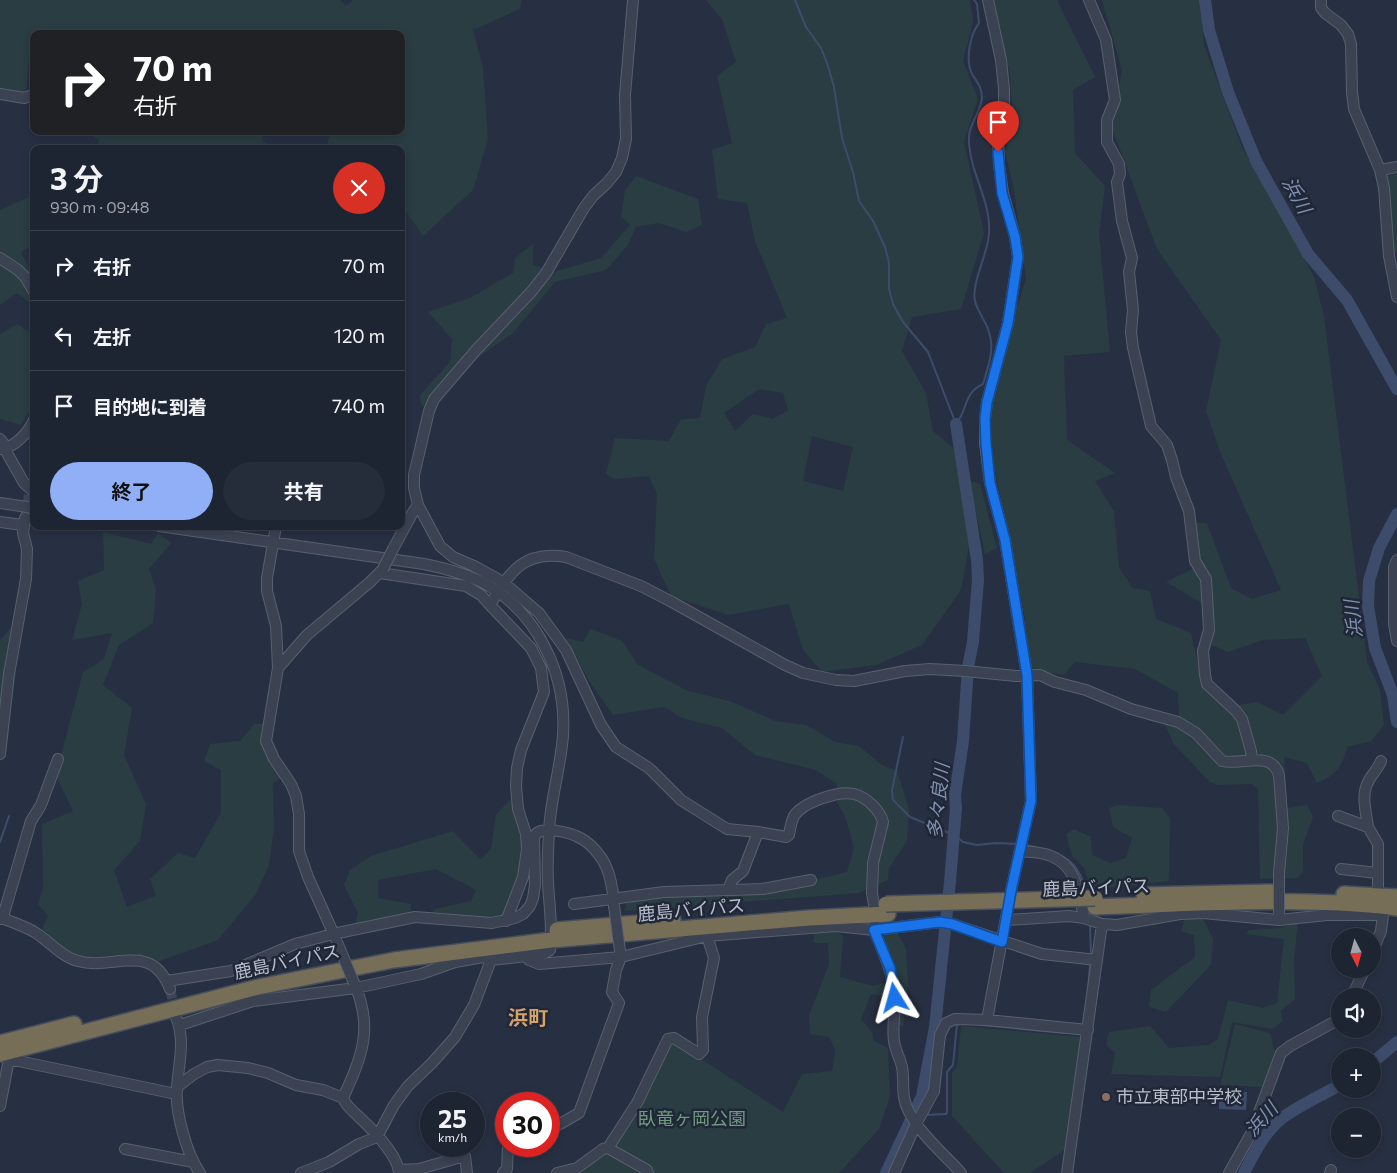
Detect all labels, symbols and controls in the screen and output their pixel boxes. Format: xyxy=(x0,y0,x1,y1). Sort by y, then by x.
text: 70 m xyxy=(133,45,213,88)
icon: right xyxy=(50,50,115,115)
text: 右折 xyxy=(133,92,177,119)
pin xyxy=(977,101,1019,152)
icon: arrive xyxy=(984,108,1012,136)
text: 3 分 xyxy=(50,159,103,196)
button: close xyxy=(333,162,385,214)
water label: 浜川 xyxy=(1278,173,1318,219)
text: 930 m · 09:48 xyxy=(50,197,149,216)
icon: right xyxy=(50,252,78,280)
text: 70 m xyxy=(342,254,385,277)
text: 右折 xyxy=(93,255,131,278)
icon: left xyxy=(50,322,78,350)
text: 120 m xyxy=(334,324,385,347)
text: 左折 xyxy=(93,325,131,348)
icon: arrive xyxy=(50,392,78,420)
text: 740 m xyxy=(332,394,385,417)
text: 目的地に到着 xyxy=(93,395,207,418)
button: 終了 xyxy=(50,462,213,520)
button: 共有 xyxy=(223,462,385,520)
water label: 浜川 xyxy=(1339,597,1366,639)
water label: 多々良川 xyxy=(922,760,953,840)
street label: 鹿島バイパス xyxy=(1042,874,1150,900)
street label: 鹿島バイパス xyxy=(636,893,745,925)
north arrow xyxy=(1331,928,1381,978)
map controls xyxy=(1331,928,1381,1158)
street label: 鹿島バイパス xyxy=(232,939,342,983)
position arrow xyxy=(868,971,920,1023)
button: sound xyxy=(1331,988,1381,1038)
district label: 浜町 xyxy=(508,1005,548,1029)
button: + xyxy=(1331,1048,1381,1098)
place label: 市立東部中学校 xyxy=(1116,1085,1242,1107)
marker: 市立東部中学校 xyxy=(1100,1091,1112,1103)
speed limit sign: 30 xyxy=(495,1092,560,1157)
water label: 浜川 xyxy=(1239,1095,1283,1140)
text: 25 xyxy=(438,1103,467,1133)
park label: 臥竜ヶ岡公園 xyxy=(638,1107,746,1129)
button: − xyxy=(1331,1108,1381,1158)
text: km/h xyxy=(438,1130,467,1144)

